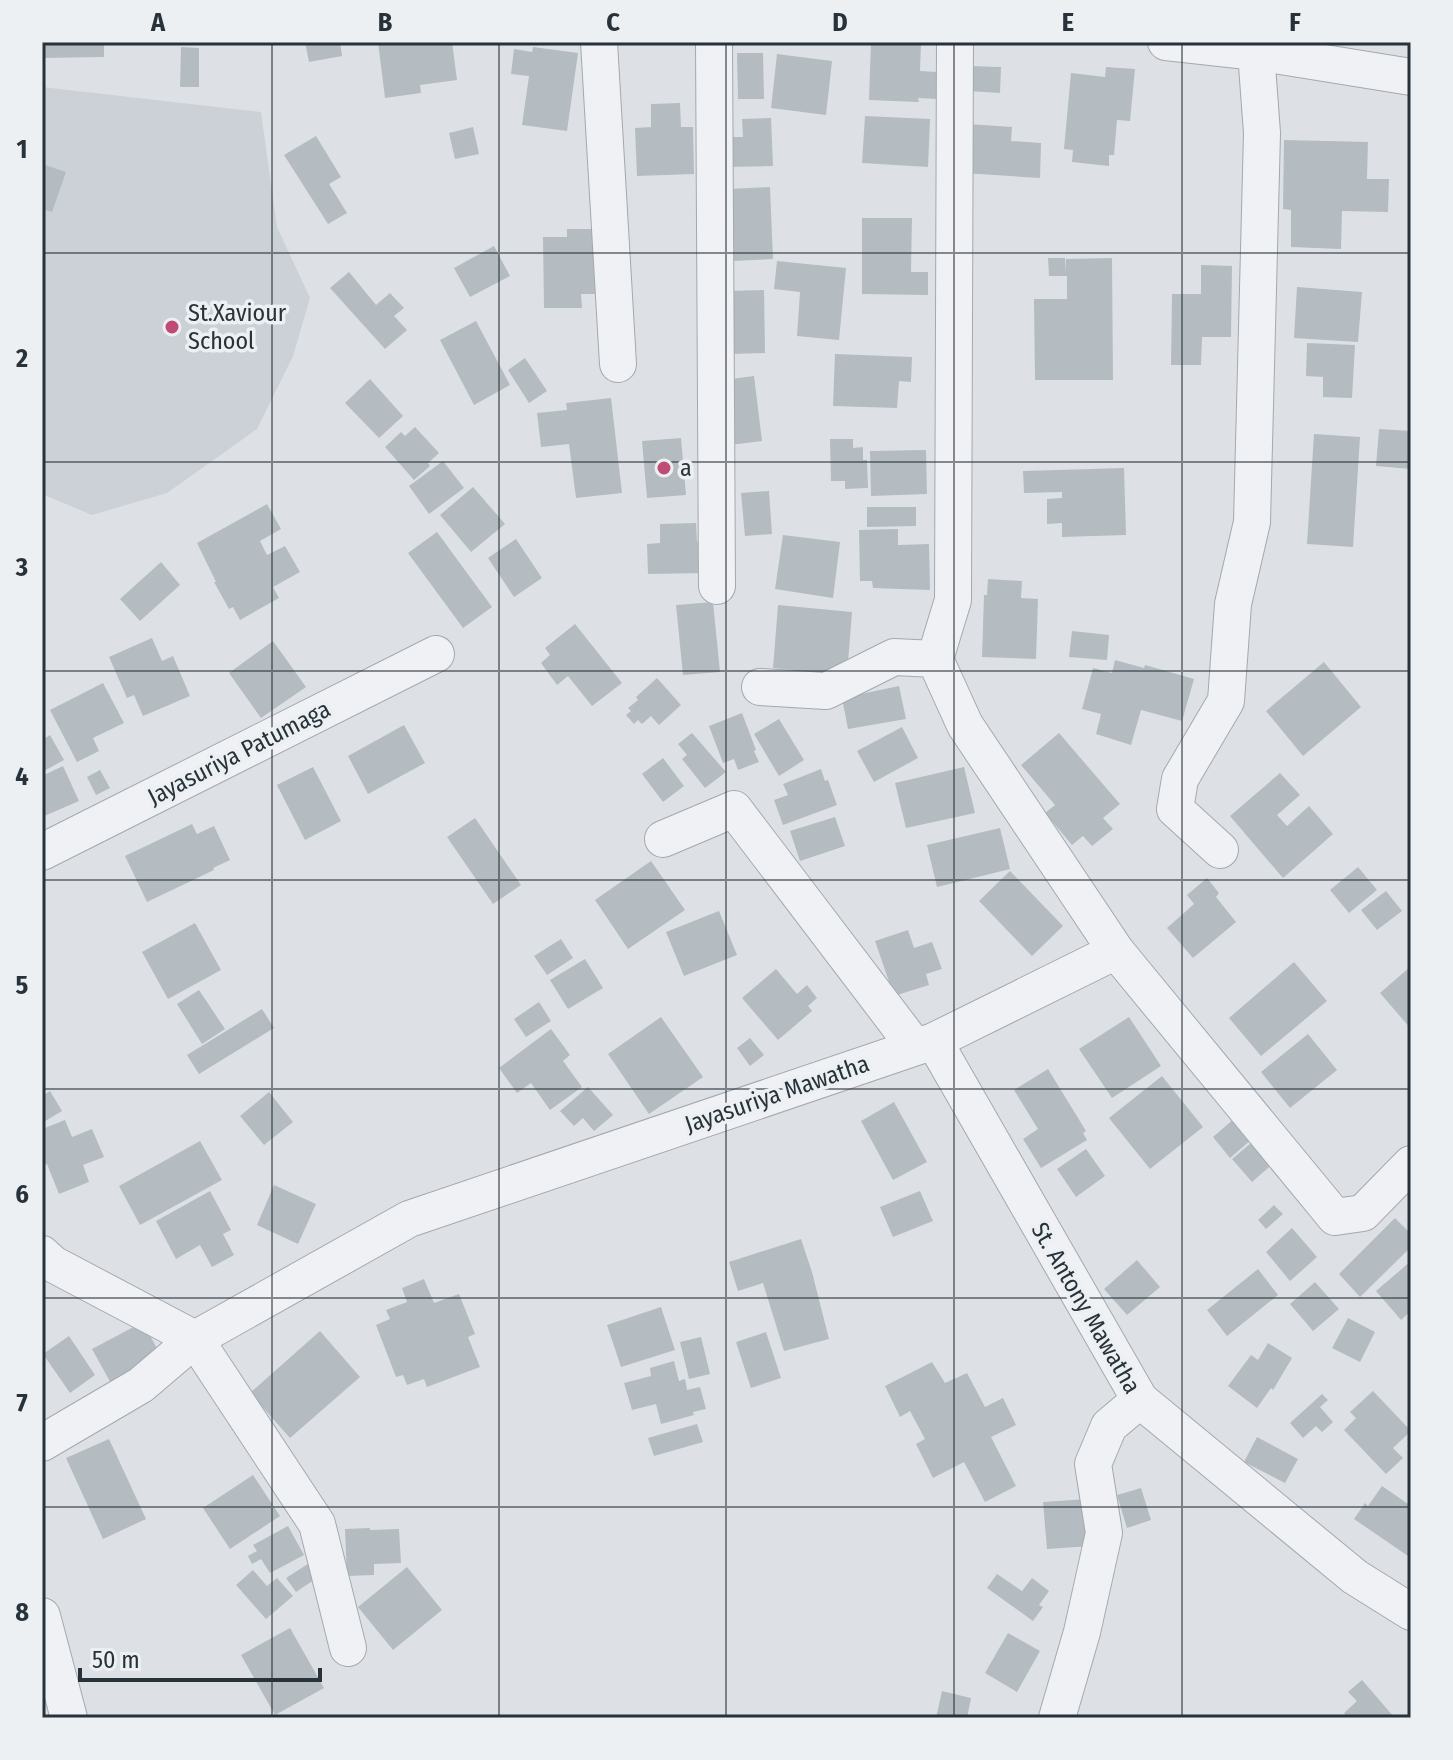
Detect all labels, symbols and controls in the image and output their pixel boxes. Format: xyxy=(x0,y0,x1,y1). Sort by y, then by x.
text: A xyxy=(150,7,166,38)
text: B xyxy=(378,7,393,38)
text: C xyxy=(606,7,620,38)
text: D xyxy=(832,7,848,38)
text: E xyxy=(1062,7,1074,38)
text: F xyxy=(1289,7,1301,38)
text: 1 xyxy=(17,134,28,165)
place label: St.Xaviour School xyxy=(188,299,287,355)
marker: St.Xaviour School xyxy=(163,318,181,336)
text: 2 xyxy=(15,343,28,374)
place label: a xyxy=(680,454,692,482)
marker: a xyxy=(655,459,673,477)
text: 3 xyxy=(15,552,28,583)
street label: Jayasuriya Patumaga xyxy=(143,695,335,811)
text: 4 xyxy=(15,761,29,792)
text: 5 xyxy=(16,970,29,1001)
street label: Jayasuriya Mawatha xyxy=(681,1049,873,1139)
text: 6 xyxy=(15,1179,29,1210)
street label: St. Antony Mawatha xyxy=(1026,1217,1146,1399)
text: 7 xyxy=(16,1388,28,1419)
text: 8 xyxy=(15,1597,29,1628)
scale bar xyxy=(80,1632,320,1682)
text: 50 m xyxy=(92,1646,140,1674)

